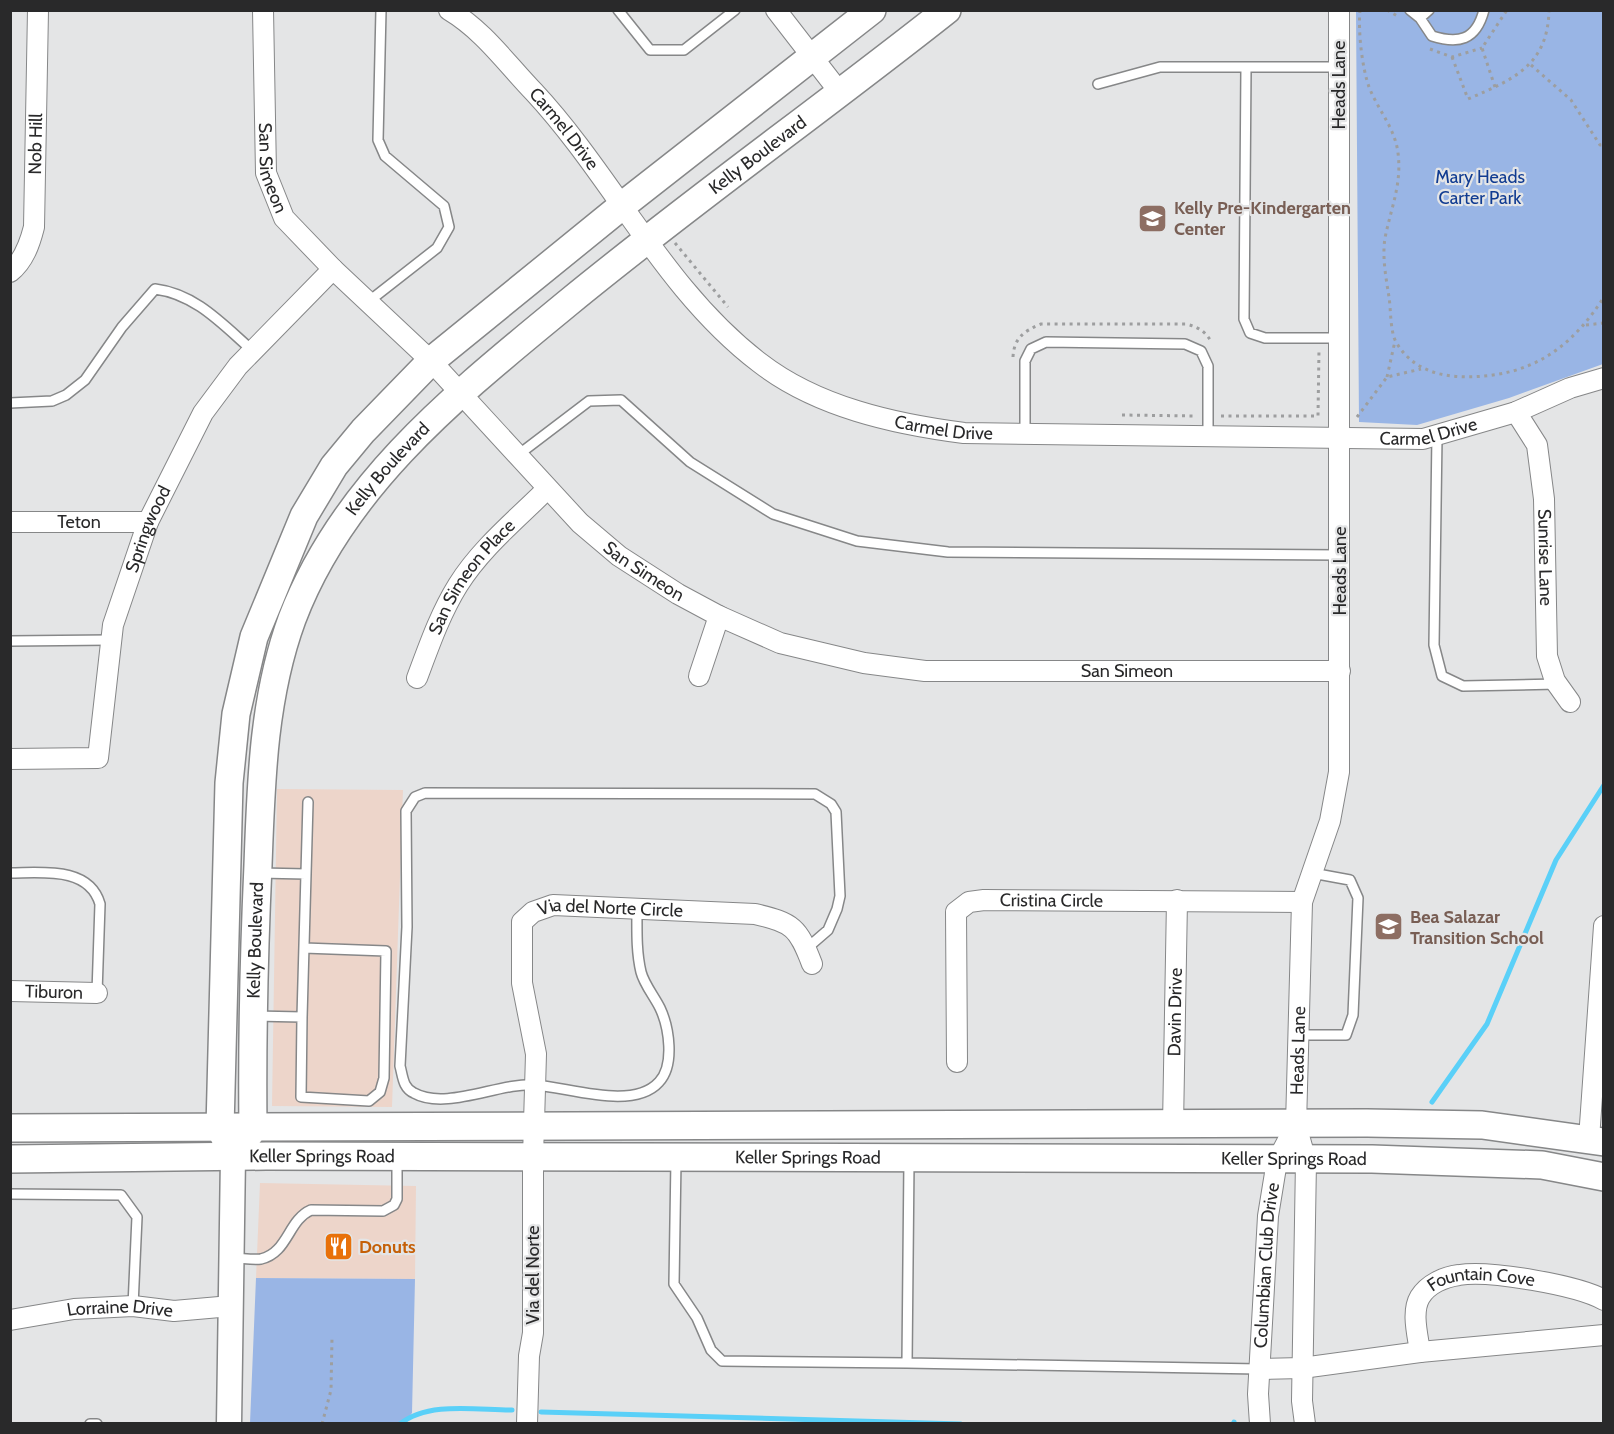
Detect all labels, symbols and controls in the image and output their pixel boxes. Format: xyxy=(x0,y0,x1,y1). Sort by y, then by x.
street label: Heads Lane xyxy=(1328,41,1350,129)
street label: Carmel Drive xyxy=(524,83,604,174)
street label: Kelly Boulevard xyxy=(704,111,811,199)
street label: Nob Hill xyxy=(24,112,47,175)
street label: San Simeon xyxy=(254,123,292,216)
park label: Mary Heads Carter Park xyxy=(1435,166,1525,209)
place label: Kelly Pre-Kindergarten Center xyxy=(1174,197,1351,240)
school or university icon: Kelly Pre-Kindergarten Center xyxy=(1137,202,1169,234)
street label: Carmel Drive xyxy=(892,410,993,444)
street label: Carmel Drive xyxy=(1380,413,1480,450)
street label: Kelly Boulevard xyxy=(341,418,434,520)
street label: Springwood xyxy=(121,482,176,575)
street label: Sunrise Lane xyxy=(1533,509,1557,606)
street label: Teton xyxy=(57,511,101,533)
street label: San Simeon Place xyxy=(424,515,520,638)
street label: Heads Lane xyxy=(1329,527,1351,615)
street label: San Simeon xyxy=(599,537,688,606)
street label: San Simeon xyxy=(1081,660,1173,682)
street label: Kelly Boulevard xyxy=(243,882,268,999)
street label: Cristina Circle xyxy=(1000,889,1103,912)
street label: Via del Norte Circle xyxy=(535,894,683,922)
place label: Bea Salazar Transition School xyxy=(1410,906,1544,949)
school or university icon: Bea Salazar Transition School xyxy=(1373,911,1405,943)
street label: Davin Drive xyxy=(1163,968,1187,1056)
street label: Tiburon xyxy=(25,980,83,1004)
street label: Heads Lane xyxy=(1286,1006,1310,1095)
street label: Keller Springs Road xyxy=(249,1145,395,1167)
street label: Keller Springs Road xyxy=(735,1146,881,1169)
street label: Keller Springs Road xyxy=(1221,1148,1367,1170)
street label: Columbian Club Drive xyxy=(1250,1181,1284,1349)
street label: Via del Norte xyxy=(522,1225,544,1325)
restaurant icon: Donuts xyxy=(322,1231,354,1263)
place label: Donuts xyxy=(359,1236,416,1258)
street label: Fountain Cove xyxy=(1423,1263,1537,1296)
street label: Lorraine Drive xyxy=(65,1295,174,1322)

